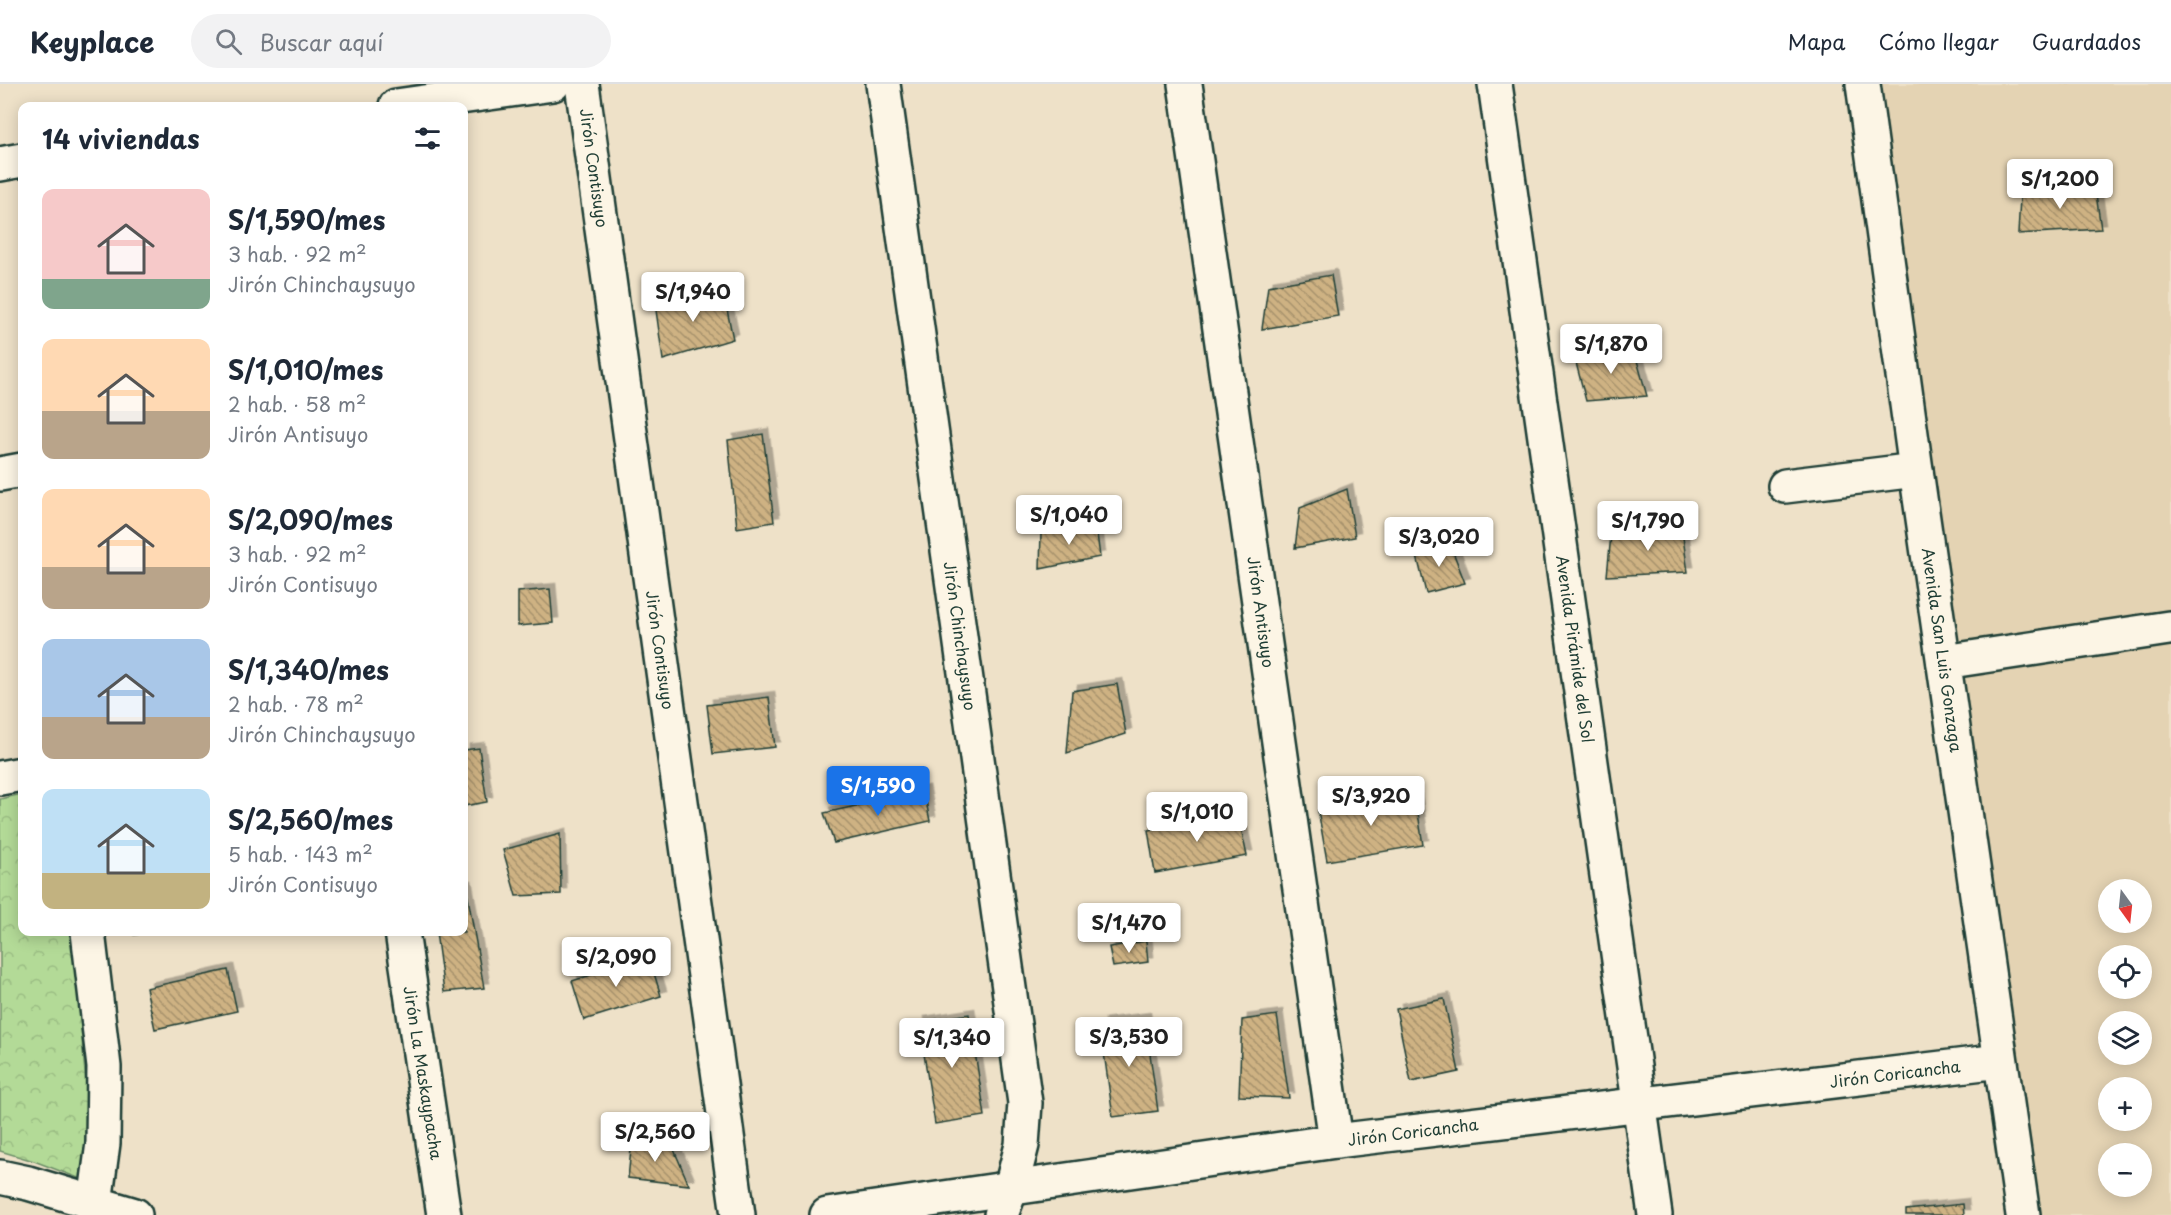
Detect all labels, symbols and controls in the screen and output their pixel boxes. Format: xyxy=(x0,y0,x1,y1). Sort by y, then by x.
search box xyxy=(191,14,611,68)
text: Keyplace xyxy=(30,20,155,63)
icon: search xyxy=(212,25,245,58)
text: Buscar aquí xyxy=(260,25,383,58)
text: Mapa xyxy=(1788,25,1846,57)
text: Cómo llegar xyxy=(1879,25,1999,57)
text: Guardados xyxy=(2032,25,2141,57)
street label: Jirón Contisuyo xyxy=(575,107,615,229)
text: 14 viviendas xyxy=(42,119,200,158)
icon: filters xyxy=(411,122,444,155)
pin: S/1,200 xyxy=(2005,159,2115,210)
text: S/1,200 xyxy=(2021,163,2099,193)
text: S/1,590/mes xyxy=(228,200,385,239)
icon: home xyxy=(90,213,162,285)
text: 3 hab. · 92 m² xyxy=(228,239,367,269)
text: Jirón Chinchaysuyo xyxy=(228,269,416,299)
pin: S/1,940 xyxy=(638,272,748,323)
text: S/1,940 xyxy=(655,276,731,306)
pin: S/1,870 xyxy=(1556,324,1666,375)
text: S/1,870 xyxy=(1574,328,1648,358)
text: S/1,010/mes xyxy=(228,350,383,389)
icon: home xyxy=(90,363,162,435)
text: 2 hab. · 58 m² xyxy=(228,389,366,419)
text: Jirón Antisuyo xyxy=(228,419,368,449)
pin: S/1,040 xyxy=(1014,495,1124,546)
text: S/1,040 xyxy=(1030,499,1108,529)
text: S/2,090/mes xyxy=(228,500,393,539)
pin: S/1,790 xyxy=(1593,501,1703,552)
text: S/1,790 xyxy=(1611,505,1685,535)
icon: home xyxy=(90,513,162,585)
pin: S/3,020 xyxy=(1384,517,1494,568)
text: S/3,020 xyxy=(1398,521,1480,551)
text: 3 hab. · 92 m² xyxy=(228,539,367,569)
street label: Avenida San Luis Gonzaga xyxy=(1917,546,1969,754)
street label: Avenida Pirámide del Sol xyxy=(1551,554,1601,744)
street label: Jirón Antisuyo xyxy=(1242,555,1282,669)
street label: Jirón Chinchaysuyo xyxy=(939,560,983,712)
text: Jirón Contisuyo xyxy=(228,569,378,599)
street label: Jirón Contisuyo xyxy=(641,589,681,711)
text: S/1,340/mes xyxy=(228,650,389,689)
icon: home xyxy=(90,663,162,735)
text: 2 hab. · 78 m² xyxy=(228,689,364,719)
text: Jirón Chinchaysuyo xyxy=(228,719,416,749)
pin: S/1,590 xyxy=(823,766,933,817)
text: S/1,590 xyxy=(841,770,915,800)
pin: S/3,920 xyxy=(1316,776,1426,827)
text: S/3,920 xyxy=(1332,780,1410,810)
pin: S/1,010 xyxy=(1142,792,1252,843)
text: S/1,010 xyxy=(1160,796,1234,826)
text: S/2,560/mes xyxy=(228,800,393,839)
icon: home xyxy=(90,813,162,885)
text: 5 hab. · 143 m² xyxy=(228,839,373,869)
text: Jirón Contisuyo xyxy=(228,869,378,899)
north arrow xyxy=(2098,879,2152,933)
map controls xyxy=(2098,879,2152,1197)
pin: S/1,470 xyxy=(1074,903,1184,954)
text: S/1,470 xyxy=(1092,907,1166,937)
pin: S/2,090 xyxy=(561,937,671,988)
text: S/2,090 xyxy=(576,941,656,971)
button: locate xyxy=(2098,945,2152,999)
street label: Jirón La Maskaypacha xyxy=(398,984,450,1162)
button: layers xyxy=(2098,1011,2152,1065)
pin: S/3,530 xyxy=(1074,1017,1184,1068)
pin: S/1,340 xyxy=(897,1018,1007,1069)
text: S/3,530 xyxy=(1089,1021,1169,1051)
text: S/1,340 xyxy=(913,1022,991,1052)
street label: Jirón Coricancha xyxy=(1828,1053,1962,1093)
button: + xyxy=(2098,1077,2152,1131)
street label: Jirón Coricancha xyxy=(1346,1111,1480,1151)
pin: S/2,560 xyxy=(600,1112,710,1163)
text: S/2,560 xyxy=(615,1116,695,1146)
button: − xyxy=(2098,1143,2152,1197)

